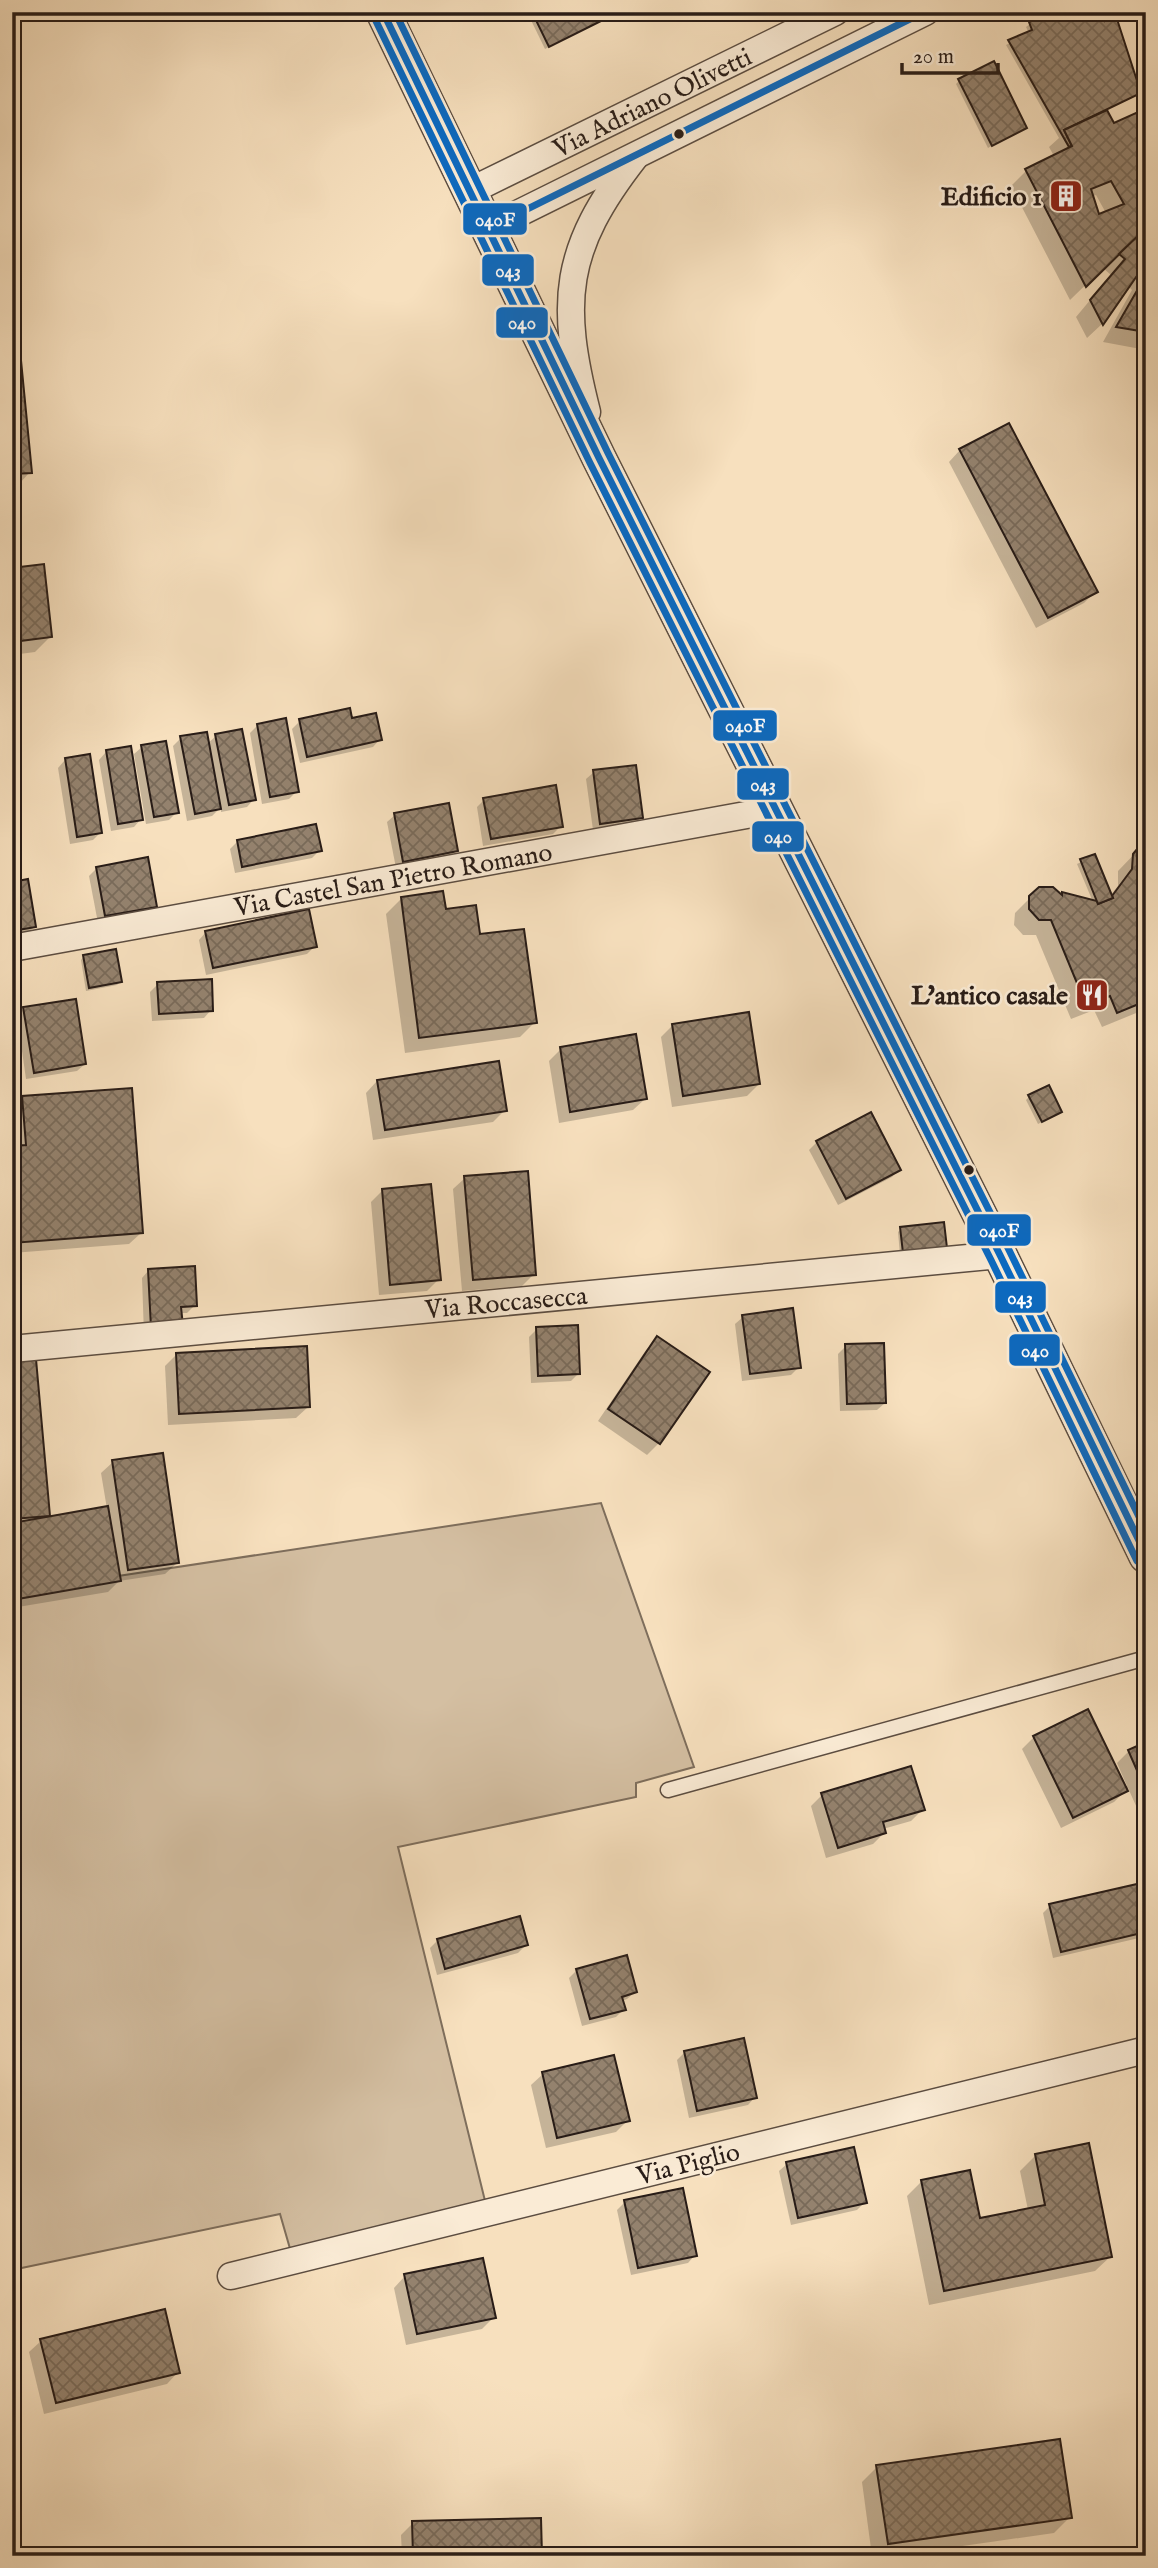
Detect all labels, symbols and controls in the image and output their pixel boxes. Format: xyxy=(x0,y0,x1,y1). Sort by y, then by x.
scale bar xyxy=(902,32,999,76)
street label: Via Adriano Olivetti xyxy=(547,41,758,166)
text: 20 m xyxy=(913,44,954,71)
unlabelled marker xyxy=(672,127,686,141)
building icon: Edificio 1 xyxy=(1047,177,1085,215)
place label: Edificio 1 xyxy=(941,181,1042,214)
line badge: 040F xyxy=(462,202,528,236)
text: 040F xyxy=(475,209,516,233)
line badge: 043 xyxy=(481,253,535,287)
text: 043 xyxy=(495,260,521,284)
line badge: 040 xyxy=(495,306,549,339)
text: 040 xyxy=(508,312,536,336)
line badge: 040F xyxy=(712,709,778,742)
text: 040F xyxy=(725,715,766,739)
line badge: 043 xyxy=(736,767,790,801)
text: 043 xyxy=(750,774,776,798)
line badge: 040 xyxy=(751,820,805,853)
text: 040 xyxy=(764,826,792,850)
street label: Via Castel San Pietro Romano xyxy=(231,836,555,925)
restaurant icon: L'antico casale xyxy=(1073,976,1111,1014)
place label: L'antico casale xyxy=(911,980,1068,1013)
unlabelled marker xyxy=(962,1163,976,1177)
line badge: 040F xyxy=(966,1213,1032,1247)
text: 040F xyxy=(979,1220,1020,1244)
street label: Via Roccasecca xyxy=(423,1280,589,1327)
line badge: 043 xyxy=(994,1280,1047,1314)
text: 043 xyxy=(1007,1287,1033,1311)
line badge: 040 xyxy=(1008,1333,1061,1367)
text: 040 xyxy=(1021,1340,1049,1364)
street label: Via Piglio xyxy=(632,2136,743,2193)

